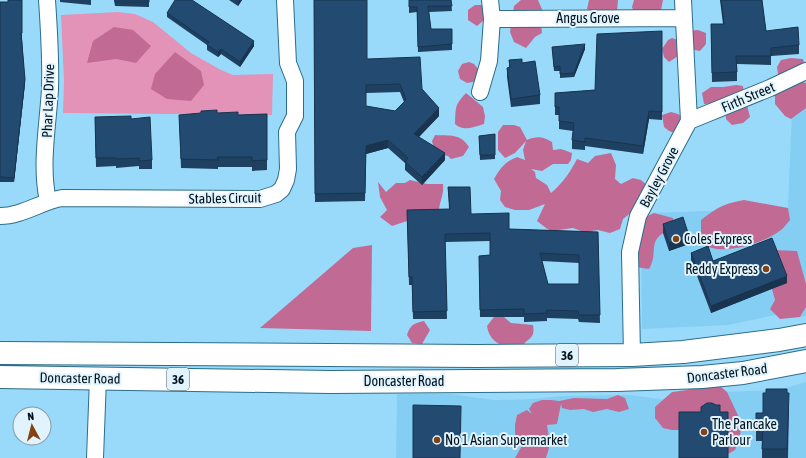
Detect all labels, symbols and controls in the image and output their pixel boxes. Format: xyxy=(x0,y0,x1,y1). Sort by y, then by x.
street label: Angus Grove xyxy=(556,10,620,26)
street label: Phar Lap Drive xyxy=(39,64,57,138)
street label: Firth Street xyxy=(719,79,777,115)
street label: Bayley Grove xyxy=(636,144,682,210)
street label: Stables Circuit xyxy=(189,189,261,207)
place label: Coles Express xyxy=(684,231,752,247)
marker: Coles Express xyxy=(671,234,681,244)
place label: Reddy Express xyxy=(685,261,758,277)
marker: Reddy Express xyxy=(761,264,771,274)
road number: 36 xyxy=(556,344,578,366)
street label: Doncaster Road xyxy=(686,360,768,386)
road number: 36 xyxy=(167,368,189,390)
street label: Doncaster Road xyxy=(39,369,121,387)
street label: Doncaster Road xyxy=(364,373,444,389)
north arrow xyxy=(12,406,52,446)
text: N xyxy=(27,410,35,422)
place label: The Pancake Parlour xyxy=(712,416,777,448)
marker: The Pancake Parlour xyxy=(699,427,709,437)
place label: No 1 Asian Supermarket xyxy=(445,432,567,448)
marker: No 1 Asian Supermarket xyxy=(432,435,442,445)

